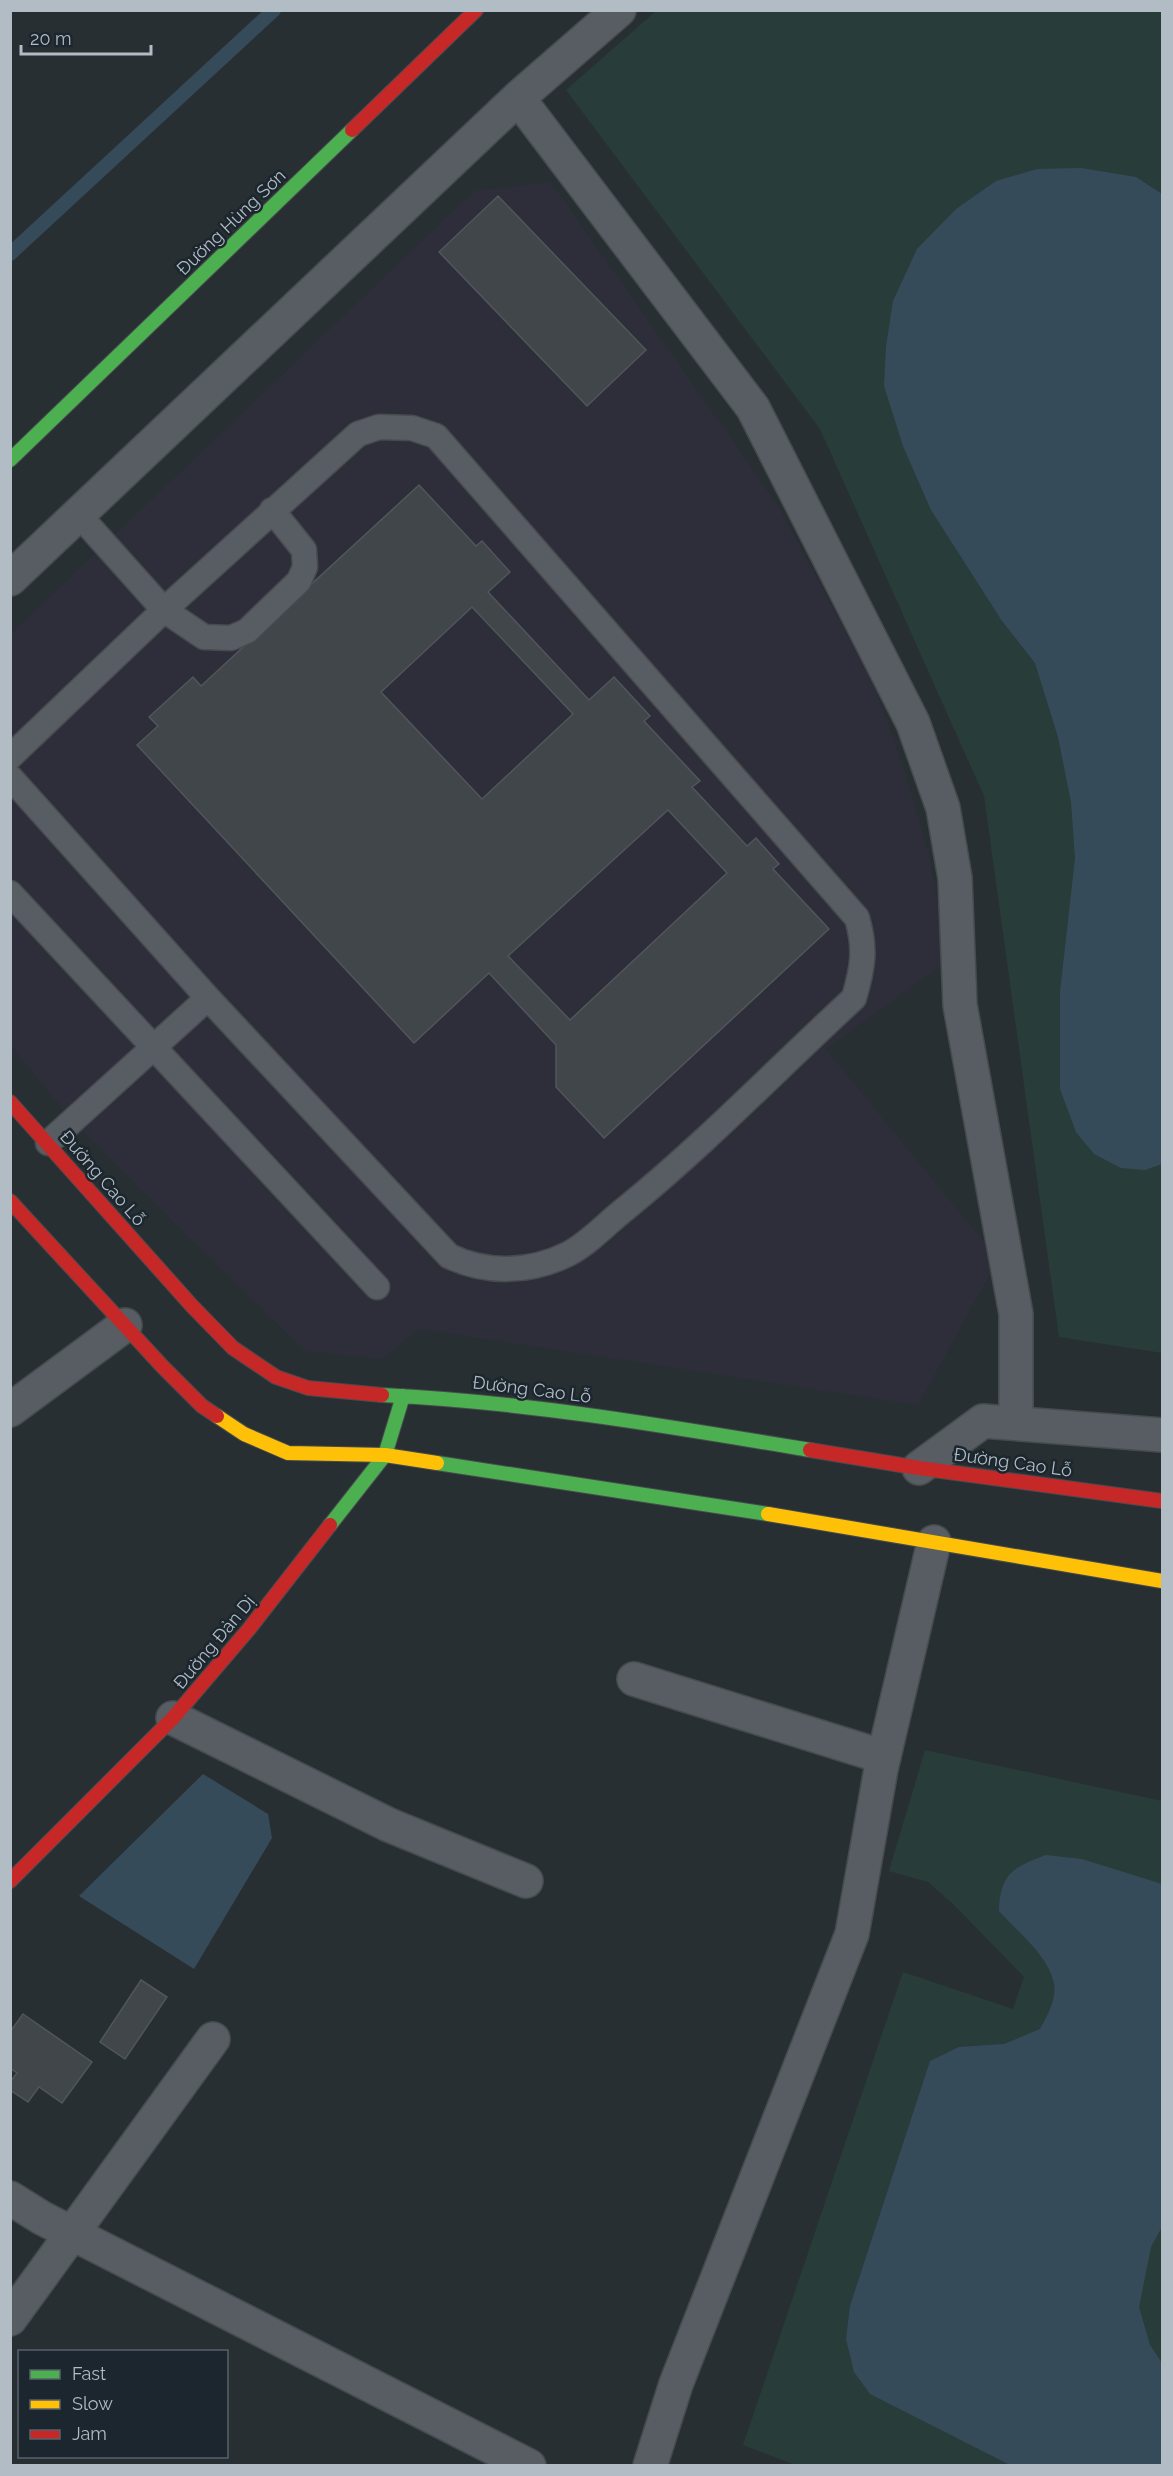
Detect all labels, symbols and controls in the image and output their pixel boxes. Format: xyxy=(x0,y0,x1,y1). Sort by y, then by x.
scale bar xyxy=(21,18,152,56)
text: 20 m xyxy=(30,28,72,49)
street label: Đường Hùng Sơn xyxy=(172,165,290,279)
street label: Đường Cao Lỗ xyxy=(56,1126,150,1230)
street label: Đường Cao Lỗ xyxy=(472,1371,593,1407)
street label: Đường Cao Lỗ xyxy=(952,1443,1074,1481)
street label: Đường Đản Dị xyxy=(169,1591,259,1693)
legend xyxy=(18,2350,228,2458)
text: Fast xyxy=(72,2363,106,2384)
text: Slow xyxy=(72,2393,113,2414)
text: Jam xyxy=(72,2423,107,2444)

